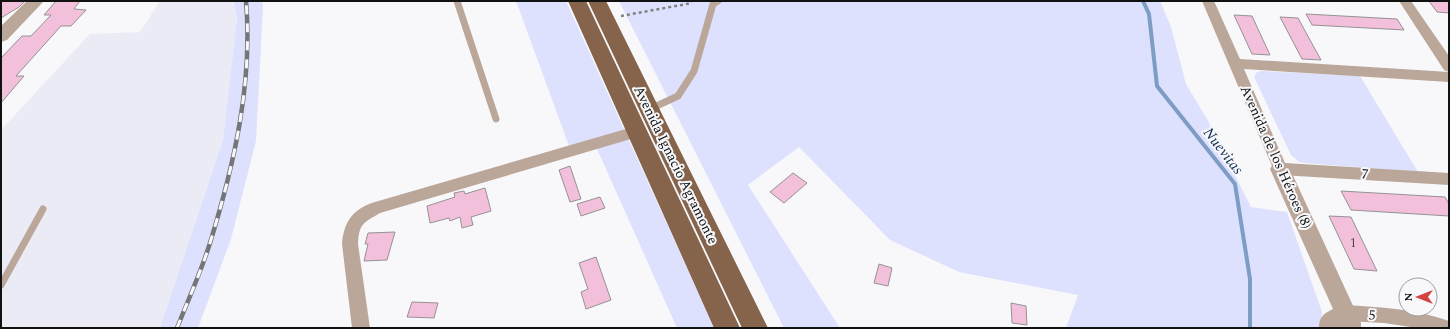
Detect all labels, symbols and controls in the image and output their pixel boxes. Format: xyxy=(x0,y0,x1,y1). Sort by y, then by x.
street label: Avenida Ignacio Agramonte xyxy=(628,82,724,248)
street label: Avenida de los Héroes (8) xyxy=(1235,82,1317,232)
water label: Nuevitas xyxy=(1197,123,1249,180)
street label: 7 xyxy=(1361,163,1369,185)
house number: 1 xyxy=(1350,234,1356,253)
north arrow xyxy=(1398,277,1438,317)
text: N xyxy=(1400,292,1417,301)
street label: 5 xyxy=(1368,304,1376,326)

